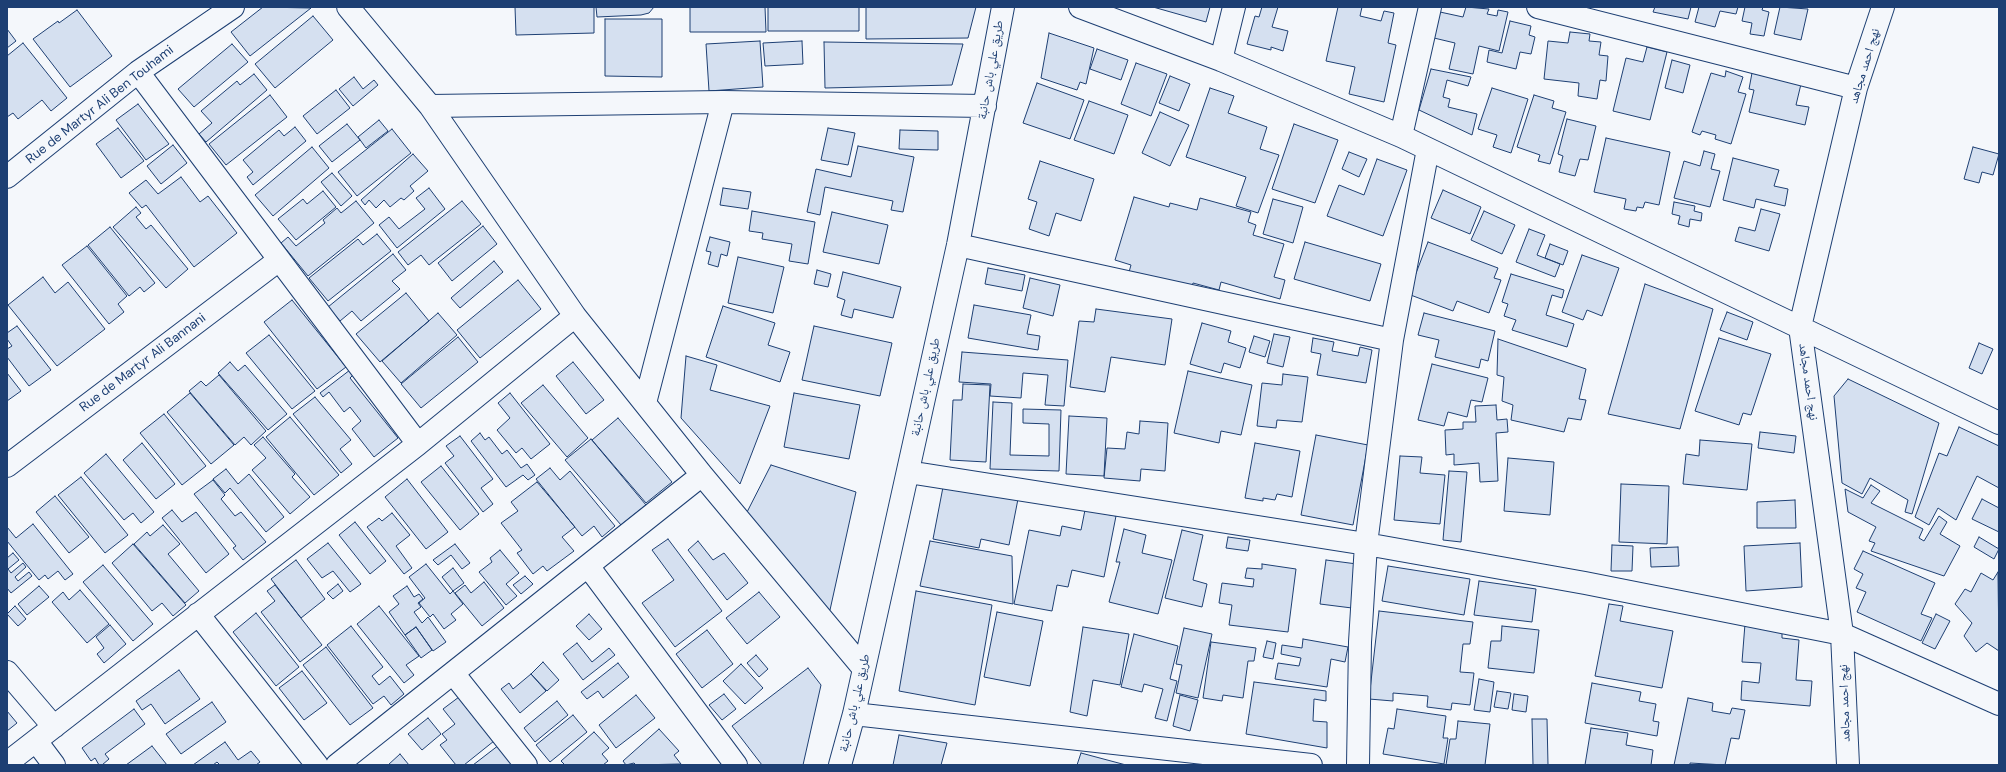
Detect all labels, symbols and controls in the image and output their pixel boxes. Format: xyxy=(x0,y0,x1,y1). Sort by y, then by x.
street label: طريق علي باش حانبة xyxy=(975,19,1007,121)
street label: نهج احمد مجاهد xyxy=(1846,27,1884,105)
street label: Rue de Martyr Ali Ben Touhami xyxy=(23,42,177,168)
street label: Rue de Martyr Ali Bannani xyxy=(77,310,209,416)
street label: طريق علي باش حانبة xyxy=(908,336,944,438)
street label: نهج احمد مجاهد xyxy=(1795,342,1821,422)
street label: طريق علي باش حانبة xyxy=(836,652,874,754)
street label: نهج احمد مجاهد xyxy=(1836,664,1854,742)

